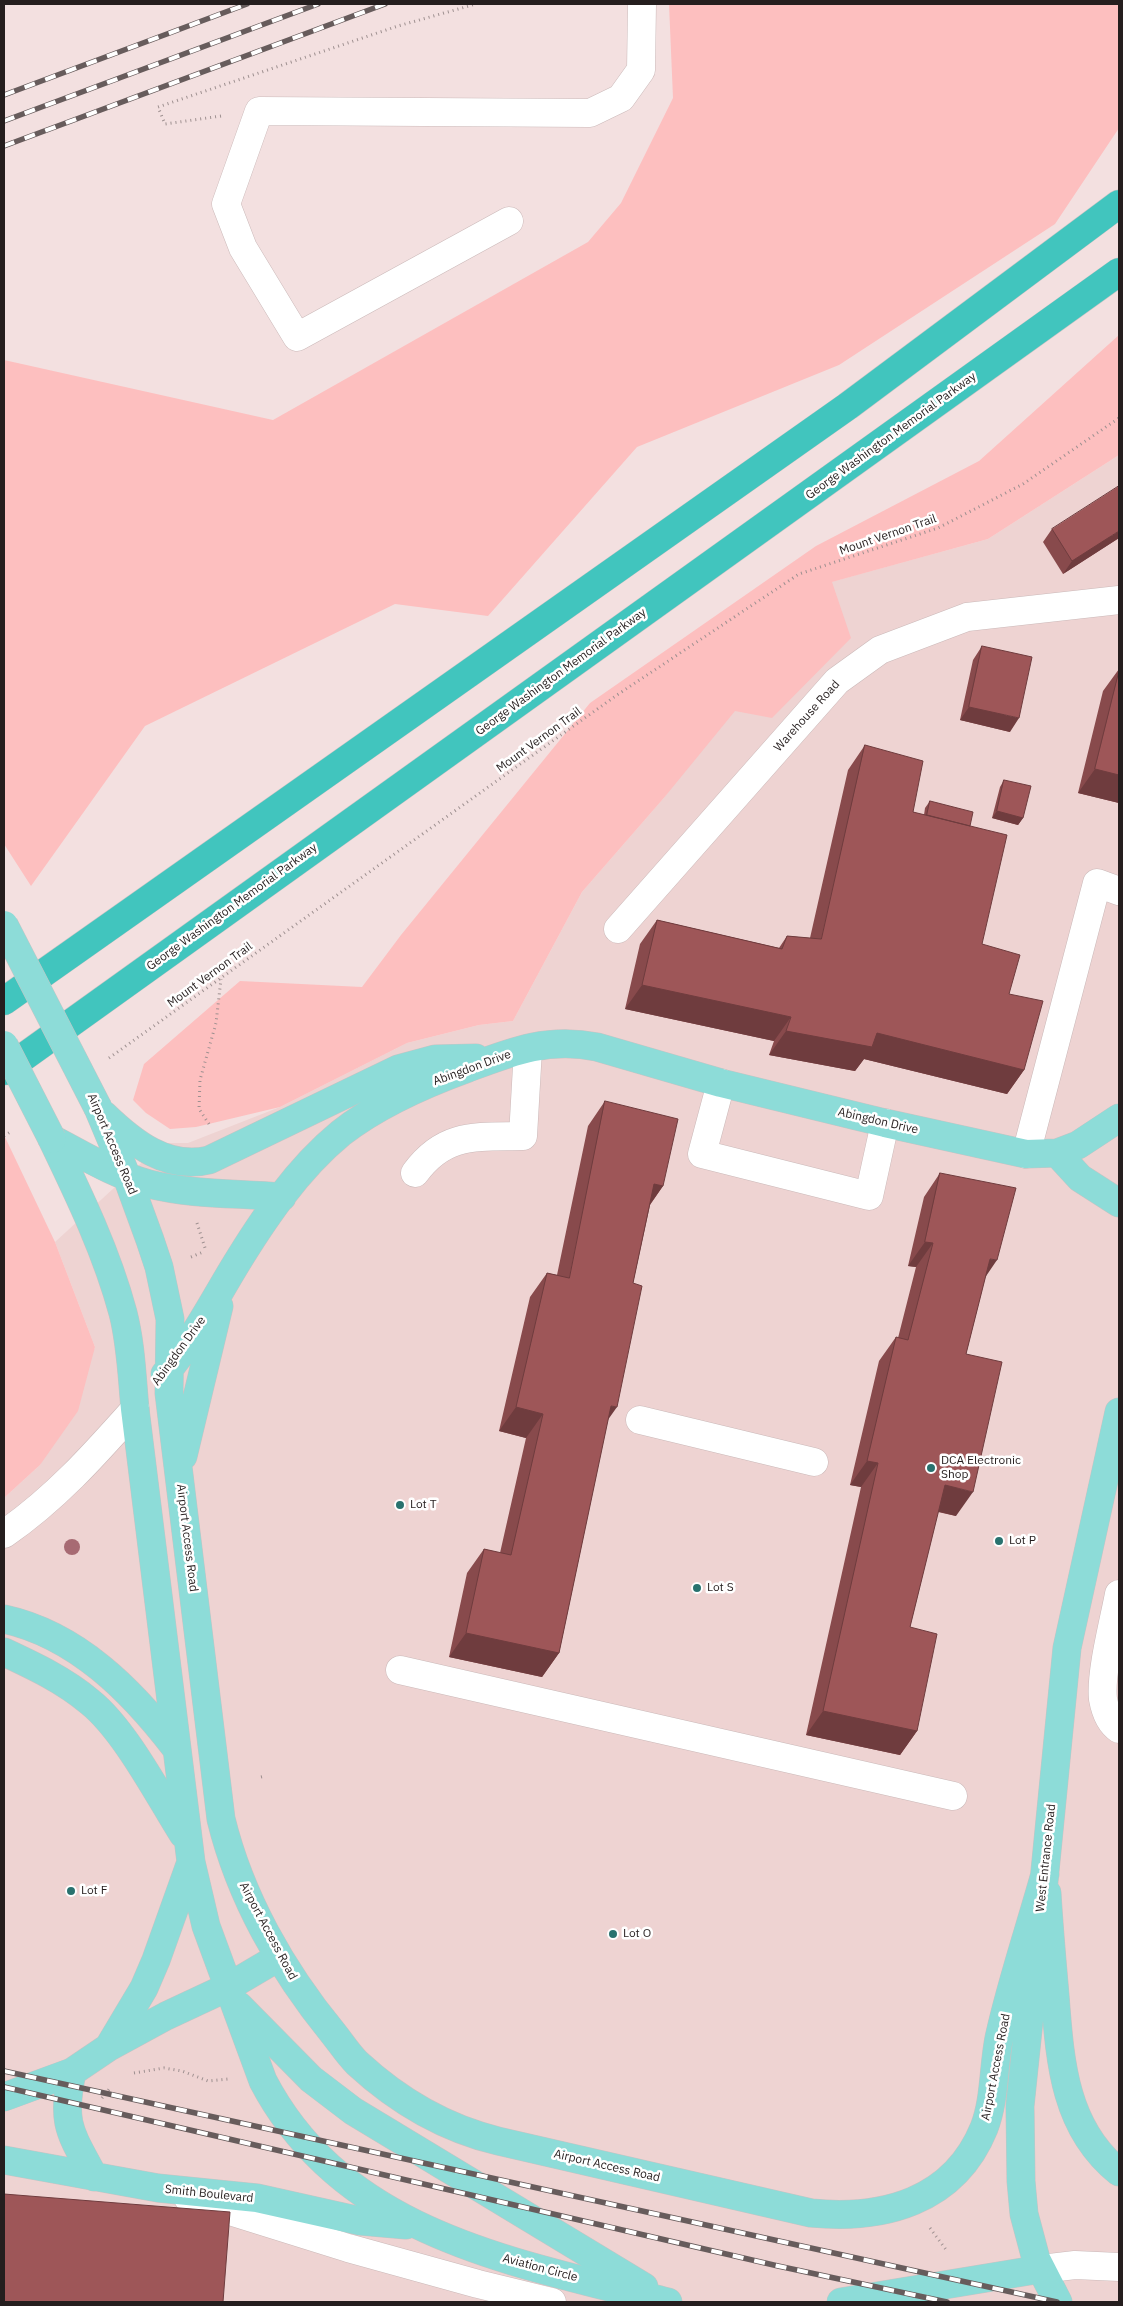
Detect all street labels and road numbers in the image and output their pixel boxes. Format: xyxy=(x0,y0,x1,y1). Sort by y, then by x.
street label: George Washington Memorial Parkway xyxy=(803,369,979,503)
street label: Mount Vernon Trail xyxy=(838,512,938,558)
street label: George Washington Memorial Parkway xyxy=(473,605,649,739)
street label: Warehouse Road xyxy=(771,677,843,755)
street label: Mount Vernon Trail xyxy=(494,704,584,776)
street label: George Washington Memorial Parkway xyxy=(144,840,320,974)
street label: Mount Vernon Trail xyxy=(165,939,255,1011)
street label: Abingdon Drive xyxy=(431,1047,513,1089)
street label: Airport Access Road xyxy=(84,1091,140,1197)
street label: Abingdon Drive xyxy=(836,1105,920,1137)
street label: Abingdon Drive xyxy=(149,1314,209,1388)
street label: Airport Access Road xyxy=(173,1483,201,1593)
street label: West Entrance Road xyxy=(1033,1803,1059,1913)
street label: Airport Access Road xyxy=(236,1880,300,1982)
street label: Airport Access Road xyxy=(979,2012,1013,2122)
street label: Airport Access Road xyxy=(553,2147,661,2185)
street label: Smith Boulevard xyxy=(164,2182,254,2206)
street label: Aviation Circle xyxy=(501,2251,579,2285)

